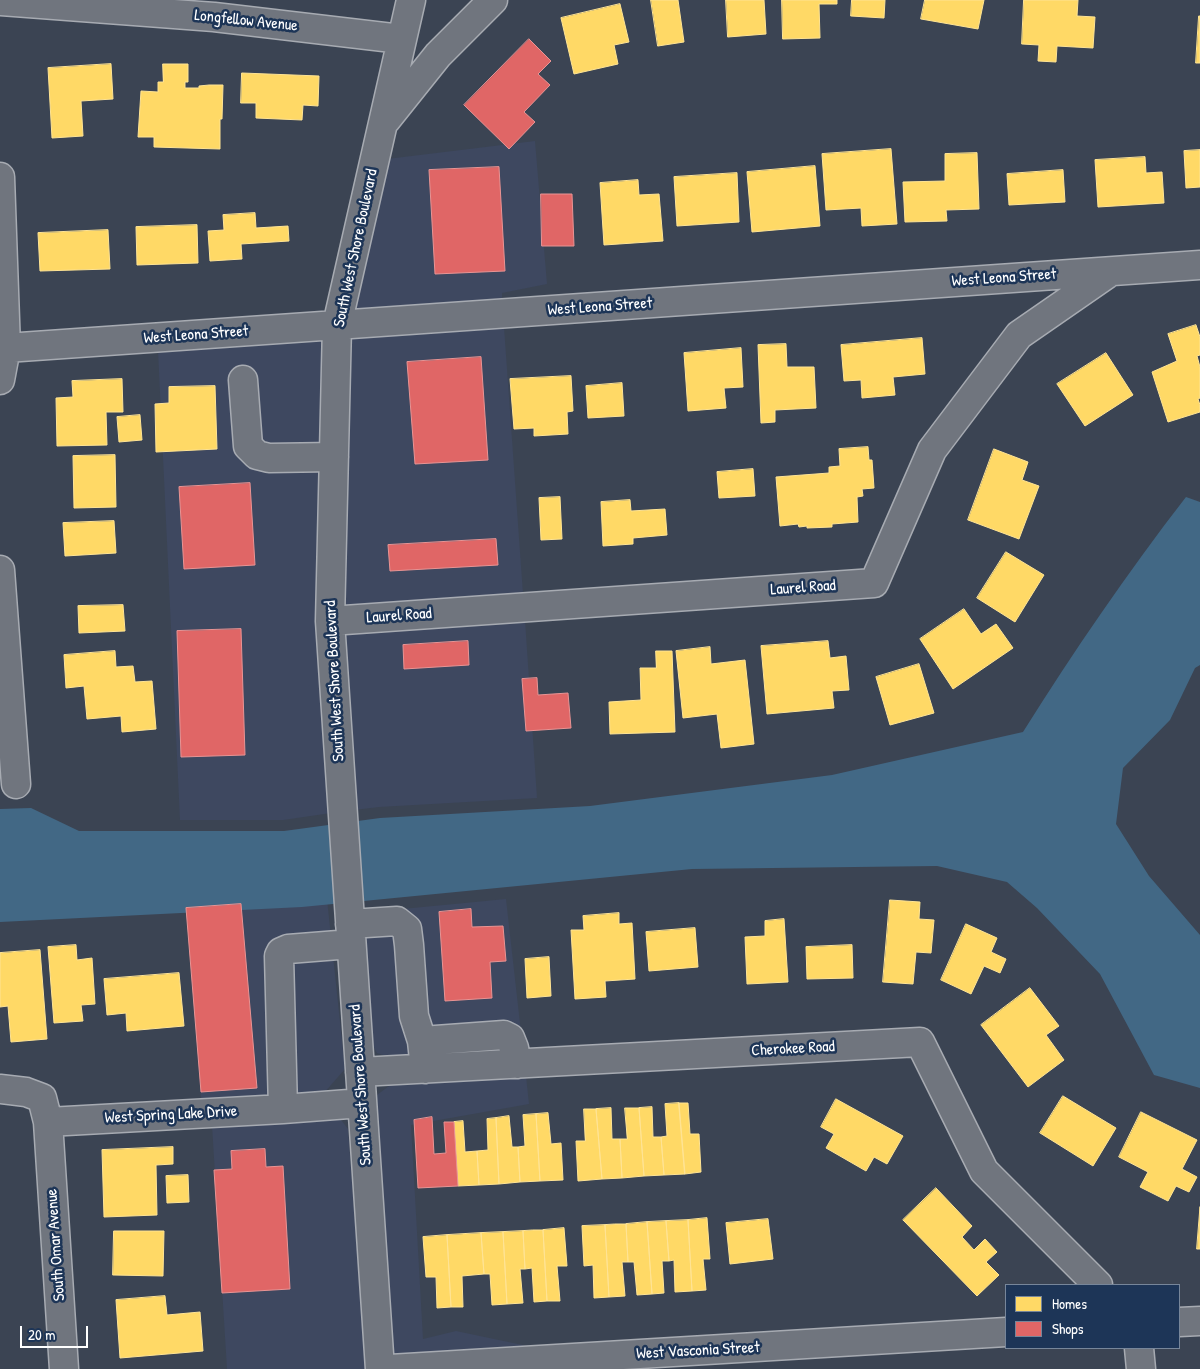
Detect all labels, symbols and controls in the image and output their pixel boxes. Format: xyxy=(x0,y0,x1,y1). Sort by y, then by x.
street label: Longfellow Avenue xyxy=(193,6,299,36)
street label: South West Shore Boulevard xyxy=(330,167,382,329)
street label: West Leona Street xyxy=(951,265,1057,291)
street label: West Leona Street xyxy=(547,294,653,320)
street label: West Leona Street xyxy=(143,322,249,348)
street label: Laurel Road xyxy=(770,576,836,600)
street label: South West Shore Boulevard xyxy=(321,600,349,762)
street label: Laurel Road xyxy=(366,604,432,628)
street label: South West Shore Boulevard xyxy=(346,1004,376,1166)
street label: Cherokee Road xyxy=(751,1037,835,1061)
street label: West Spring Lake Drive xyxy=(104,1102,238,1128)
street label: South Omar Avenue xyxy=(42,1188,70,1302)
legend xyxy=(1005,1284,1180,1349)
text: Homes xyxy=(1052,1293,1087,1314)
scale bar xyxy=(22,1316,90,1348)
text: Shops xyxy=(1052,1318,1083,1339)
text: 20 m xyxy=(28,1324,55,1345)
street label: West Vasconia Street xyxy=(636,1338,760,1364)

